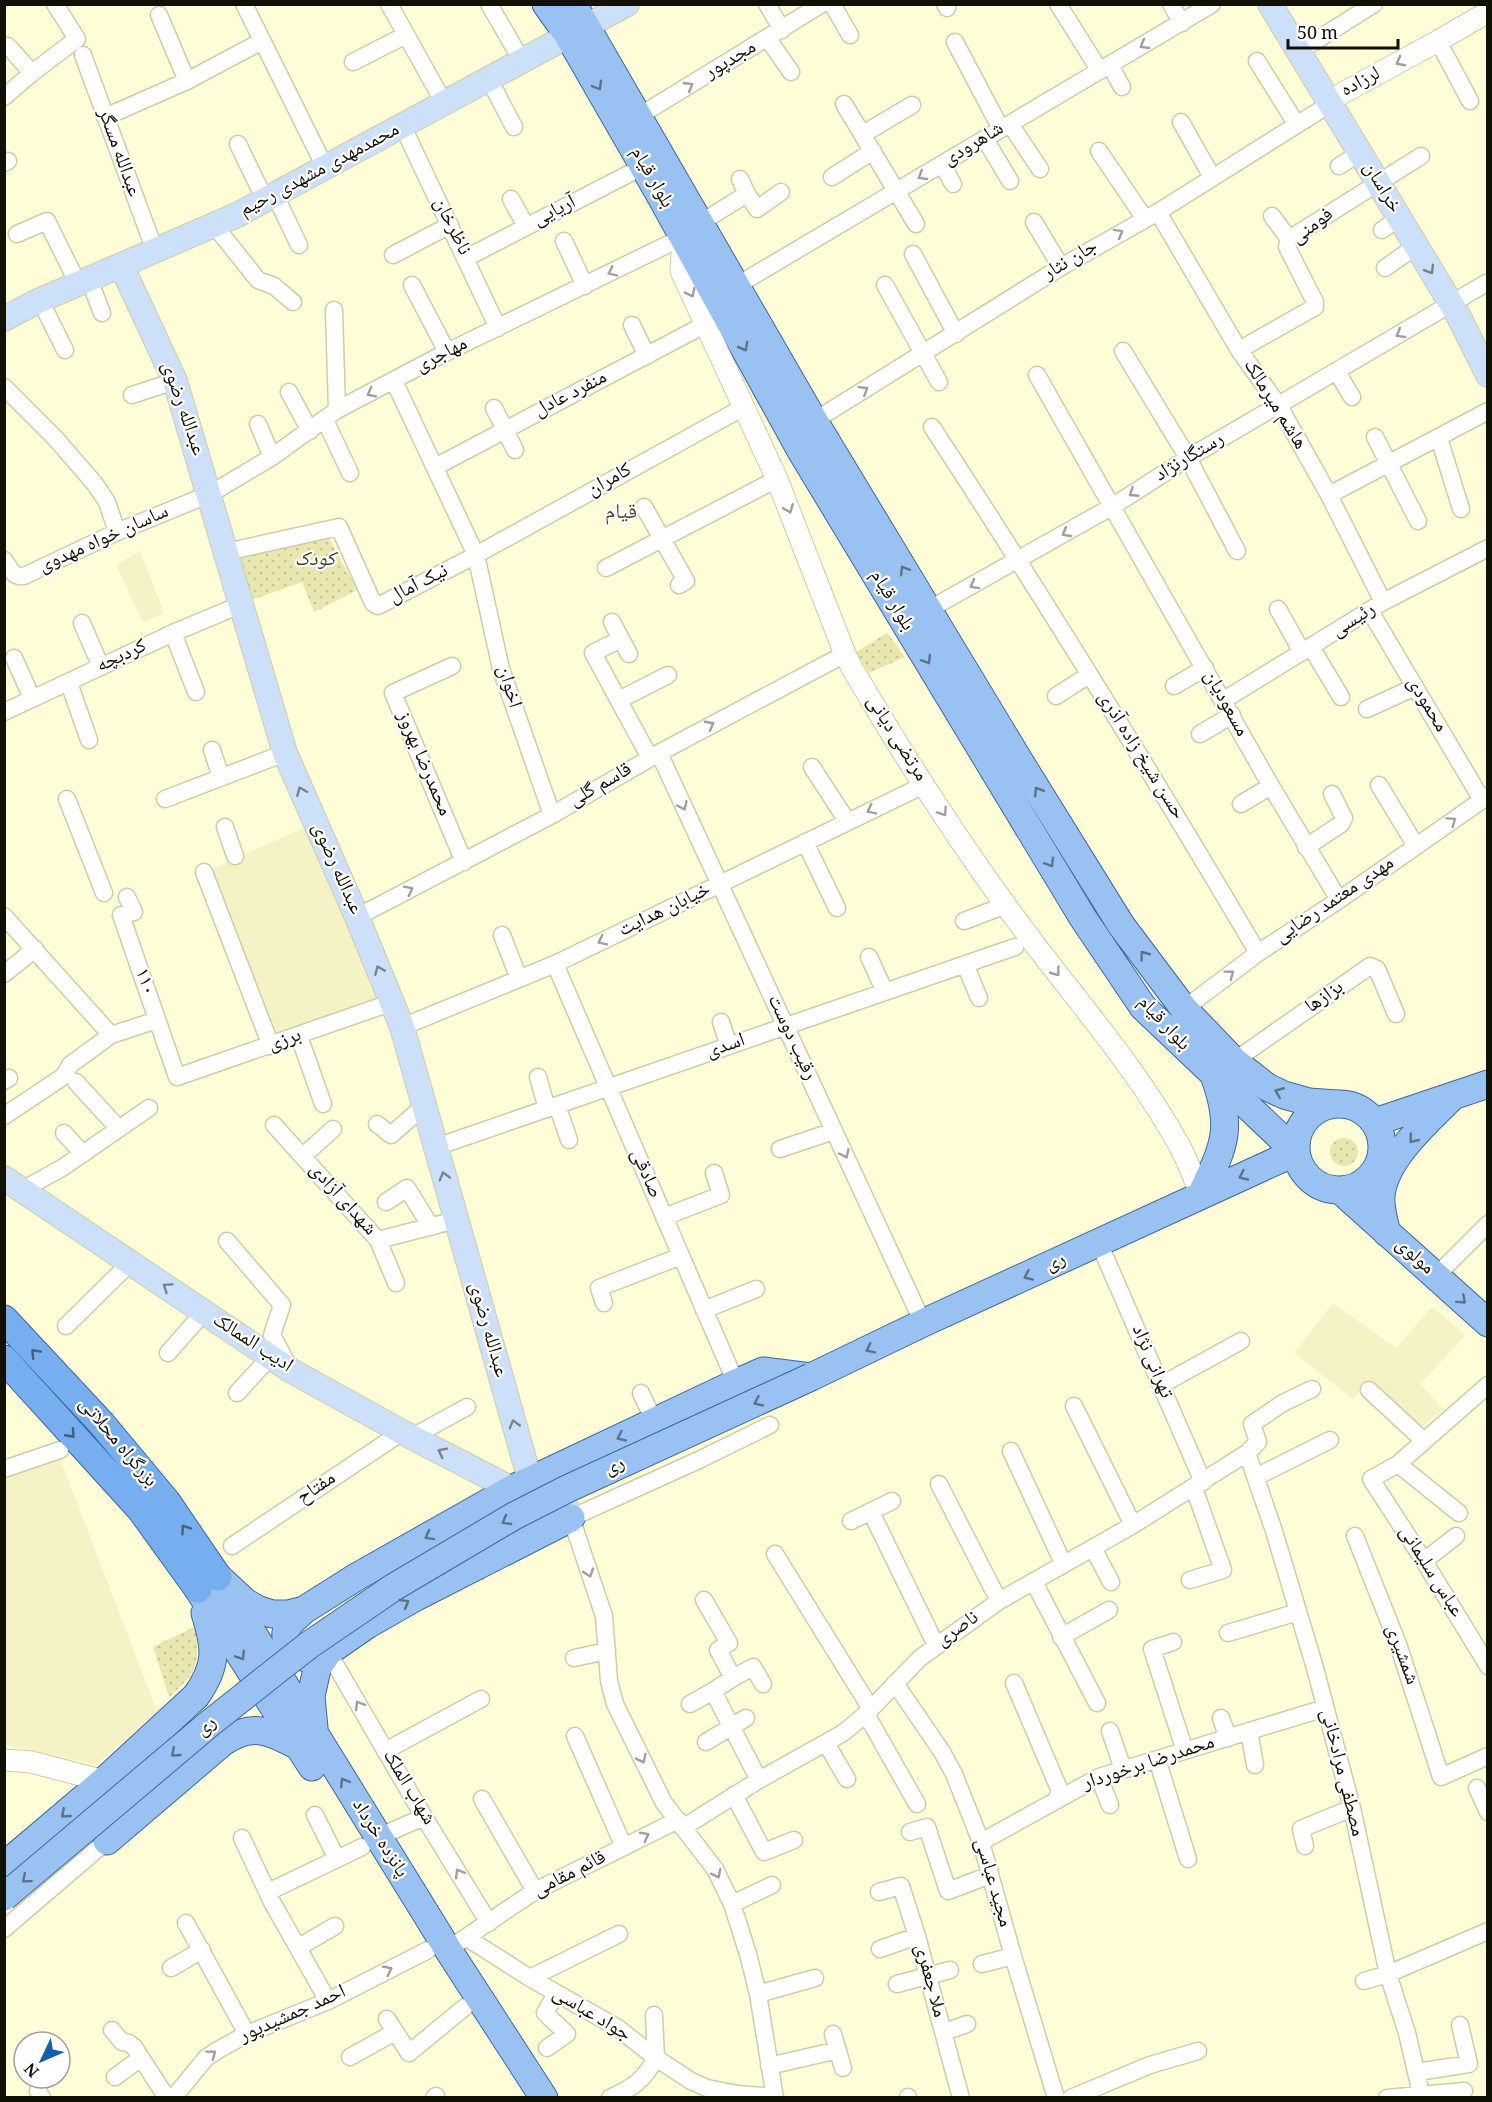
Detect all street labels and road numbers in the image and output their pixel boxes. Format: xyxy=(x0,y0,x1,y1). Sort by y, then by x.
street label: مجدپور xyxy=(697,32,764,90)
street label: لرزاده xyxy=(1335,58,1387,108)
street label: عبدالله مسگر xyxy=(86,103,150,202)
street label: شاهرودی xyxy=(937,113,1011,177)
street label: محمدمهدی مشهدی رحیم xyxy=(234,114,406,228)
street label: بلوار قیام xyxy=(620,140,682,216)
street label: خراسان xyxy=(1352,155,1410,221)
street label: آریایی xyxy=(527,186,584,237)
street label: ناظرخان xyxy=(422,192,480,262)
street label: فومنی xyxy=(1284,200,1342,254)
street label: جان نثار xyxy=(1036,231,1105,291)
street label: مهاجری xyxy=(410,328,474,384)
street label: هاشم میرمالک xyxy=(1233,353,1315,457)
street label: عبدالله رضوی xyxy=(150,357,214,461)
street label: منفرد عادل xyxy=(528,362,614,428)
street label: رستگارنژاد xyxy=(1148,424,1232,492)
street label: کامران xyxy=(581,455,639,507)
street label: ساسان خواه مهدوی xyxy=(33,496,175,584)
street label: نیک آمال xyxy=(383,555,455,615)
street label: بلوار قیام xyxy=(859,563,923,639)
street label: رئیسی xyxy=(1325,594,1383,648)
street label: کردبچه xyxy=(91,630,153,684)
street label: اخوان xyxy=(485,661,531,713)
street label: مسعودیان xyxy=(1193,664,1257,744)
street label: محمودی xyxy=(1396,670,1456,740)
street label: حسن شیخ زاده آذری xyxy=(1087,685,1193,827)
street label: مرتضی دیانی xyxy=(856,689,936,789)
street label: محمدرضا بهروز xyxy=(385,705,460,822)
street label: قاسم گلی xyxy=(563,754,639,818)
street label: عبدالله رضوی xyxy=(301,817,371,921)
street label: مهدی معتمد رضایی xyxy=(1268,848,1402,954)
street label: خیابان‌ هدایت xyxy=(613,874,717,948)
street label: ۱۱۰ xyxy=(124,964,164,1000)
street label: بزازها xyxy=(1298,972,1352,1024)
street label: بلوار قیام xyxy=(1128,988,1198,1060)
street label: رقیب دوست xyxy=(756,989,826,1087)
street label: برزی xyxy=(264,1019,306,1063)
street label: اسدی xyxy=(702,1024,750,1070)
street label: صادقی xyxy=(619,1144,671,1204)
street label: شهدای آزادی xyxy=(299,1155,385,1245)
street label: مولوی xyxy=(1386,1229,1442,1285)
street label: ری xyxy=(1040,1243,1072,1283)
street label: عبدالله رضوی xyxy=(457,1278,517,1382)
street label: ادیب الممالک xyxy=(205,1305,299,1383)
street label: تهرانی نژاد xyxy=(1120,1320,1182,1404)
street label: بزرگراه محلاتی xyxy=(69,1390,165,1496)
street label: ری xyxy=(599,1447,631,1487)
street label: مفتاح xyxy=(290,1463,344,1515)
street label: عباس سلیمانی xyxy=(1388,1519,1472,1625)
street label: ناصری xyxy=(929,1603,987,1657)
street label: شمشیری xyxy=(1374,1620,1428,1690)
street label: مصطفی مرادخانی xyxy=(1309,1706,1373,1840)
street label: ری xyxy=(188,1708,226,1746)
street label: محمدرضا برخوردار xyxy=(1078,1727,1220,1802)
street label: شهاب الملک xyxy=(372,1744,444,1832)
street label: پانزده خرداد xyxy=(341,1792,417,1886)
street label: مجید عباسی xyxy=(963,1834,1021,1932)
street label: قائم مقامی xyxy=(527,1842,613,1908)
street label: ملا جعفری xyxy=(903,1940,955,2022)
street label: احمد جمشیدپور xyxy=(233,1976,352,2054)
street label: جواد عباسی xyxy=(545,1978,637,2052)

